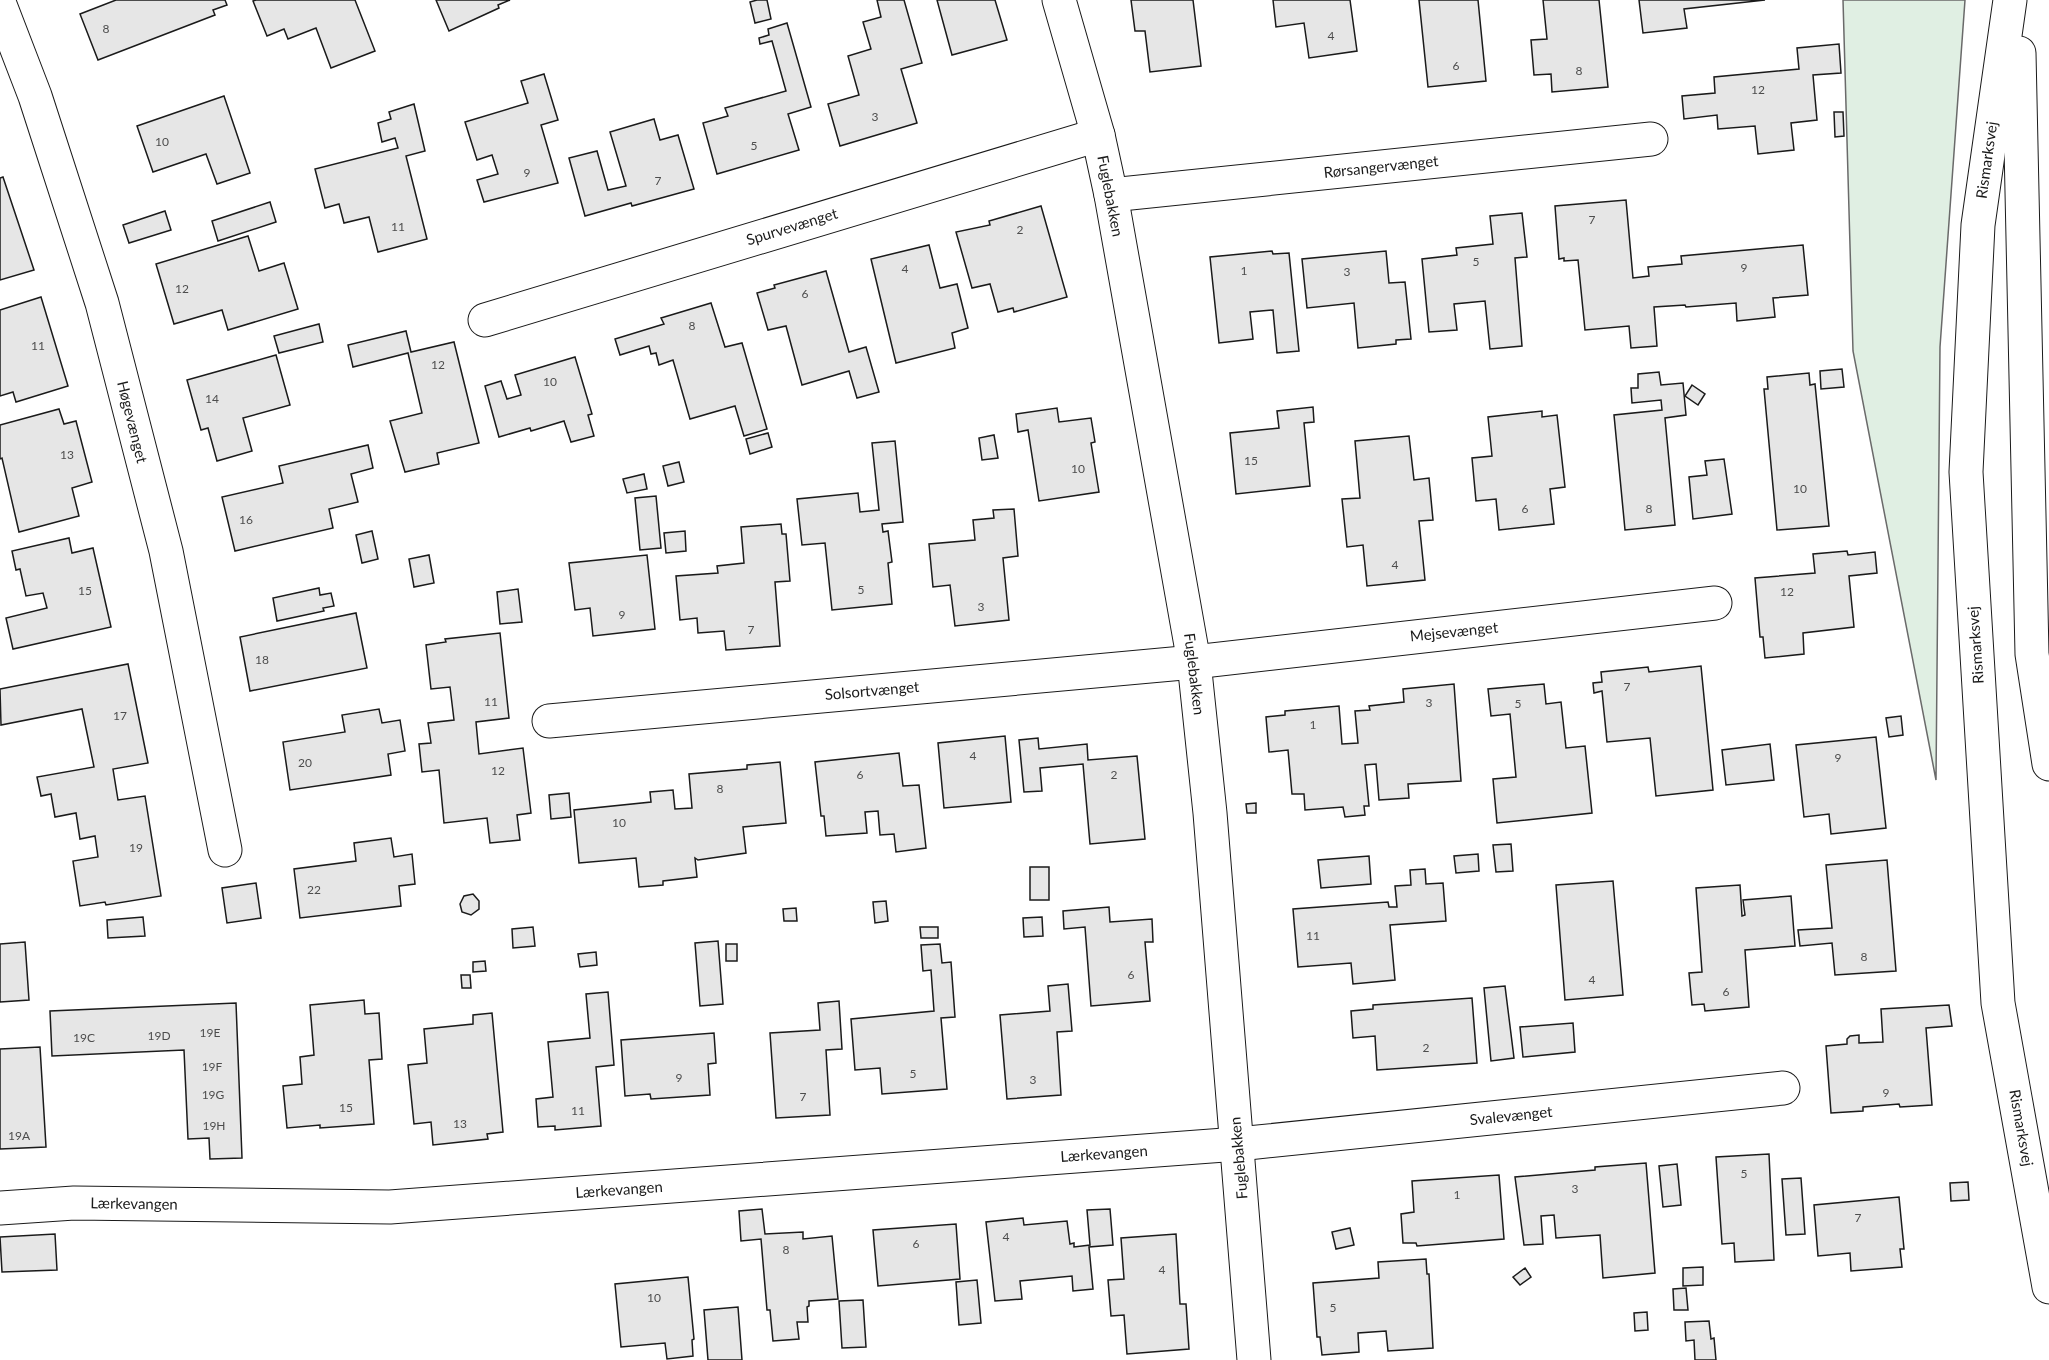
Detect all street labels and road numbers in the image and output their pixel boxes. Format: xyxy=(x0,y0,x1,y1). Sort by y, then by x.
street label: Rismarksvej xyxy=(1972,120,2000,200)
street label: Rørsangervænget xyxy=(1323,151,1440,181)
street label: Fuglebakken xyxy=(1094,154,1128,238)
street label: Spurvevænget xyxy=(744,203,840,248)
street label: Høgevænget xyxy=(114,379,152,465)
street label: Rismarksvej xyxy=(1963,606,1987,684)
street label: Mejsevænget xyxy=(1409,617,1499,645)
street label: Fuglebakken xyxy=(1181,632,1209,716)
street label: Solsortvænget xyxy=(824,677,921,703)
street label: Rismarksvej xyxy=(2006,1088,2038,1168)
street label: Svalevænget xyxy=(1469,1102,1554,1128)
street label: Fuglebakken xyxy=(1225,1116,1251,1200)
street label: Lærkevangen xyxy=(1060,1141,1148,1165)
street label: Lærkevangen xyxy=(575,1177,663,1201)
street label: Lærkevangen xyxy=(90,1193,178,1213)

